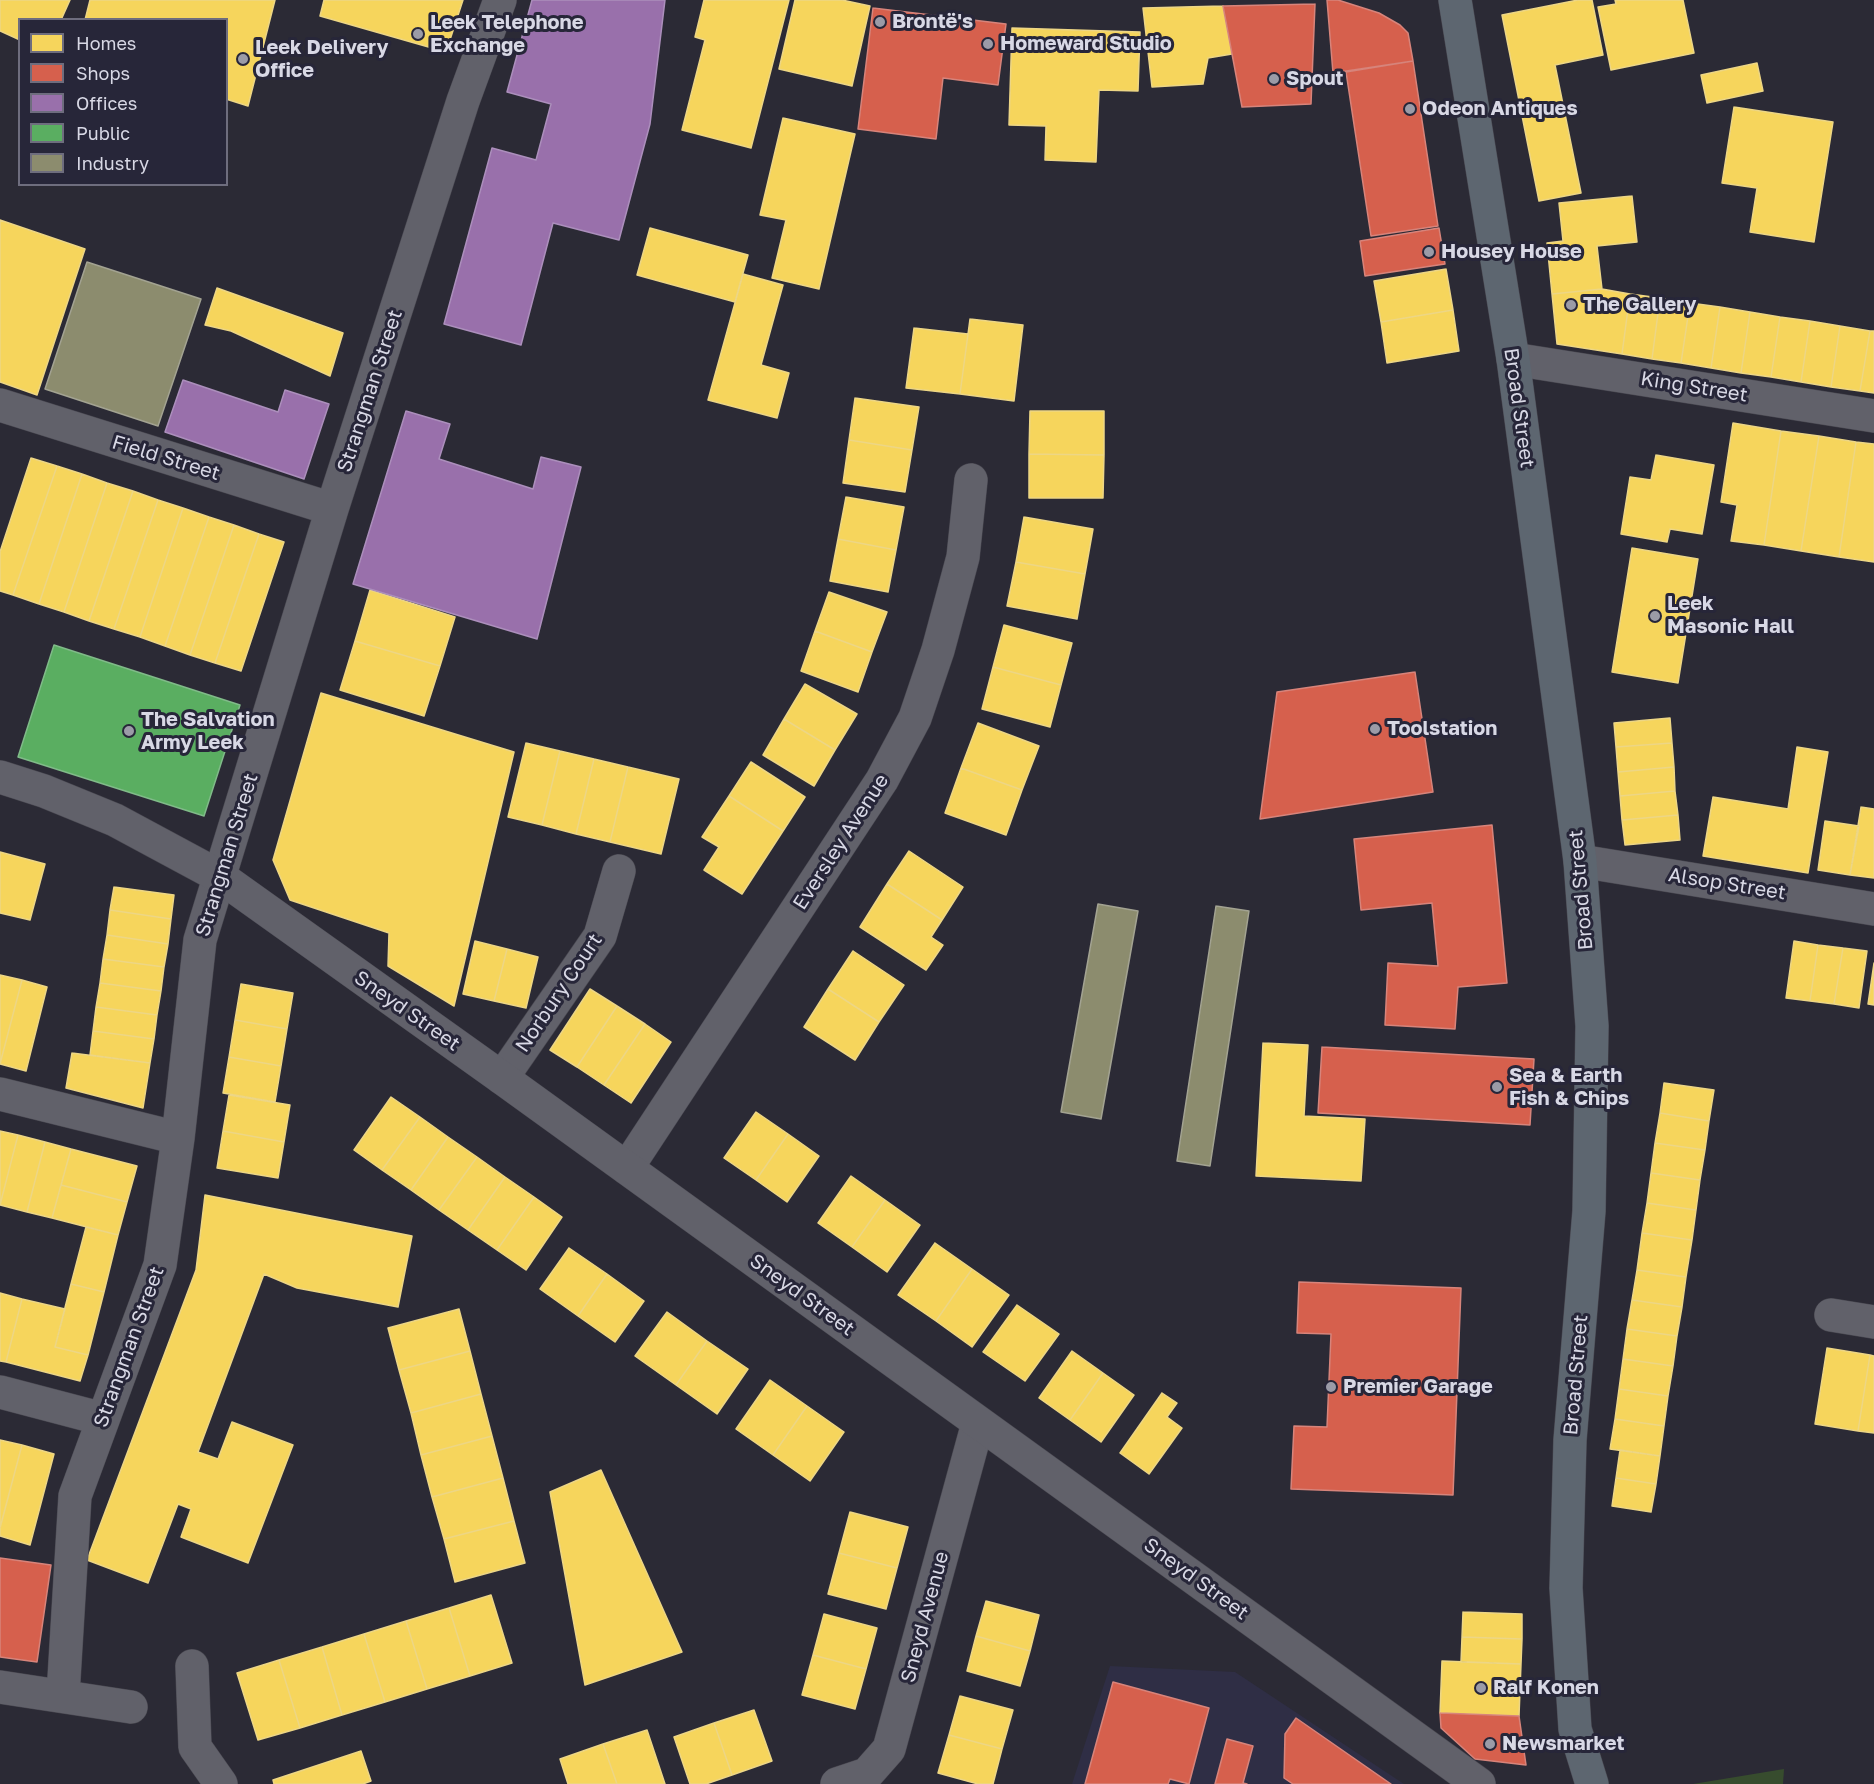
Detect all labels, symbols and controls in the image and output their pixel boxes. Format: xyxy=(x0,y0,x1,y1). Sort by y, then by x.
place label: Brontë's xyxy=(892,10,973,34)
place label: Leek Telephone Exchange xyxy=(430,11,583,58)
marker: Brontë's xyxy=(873,15,887,29)
legend xyxy=(18,18,228,186)
marker: Leek Telephone Exchange xyxy=(411,27,425,41)
text: Homes xyxy=(76,32,136,54)
place label: Homeward Studio xyxy=(1000,32,1172,56)
place label: Leek Delivery Office xyxy=(255,36,389,83)
marker: Homeward Studio xyxy=(981,37,995,51)
marker: Leek Delivery Office xyxy=(236,52,250,66)
text: Shops xyxy=(76,62,130,84)
place label: Spout xyxy=(1286,67,1344,91)
marker: Spout xyxy=(1267,72,1281,86)
text: Offices xyxy=(76,92,137,114)
place label: Odeon Antiques xyxy=(1422,97,1578,121)
marker: Odeon Antiques xyxy=(1403,102,1417,116)
text: Public xyxy=(76,122,130,144)
text: Industry xyxy=(76,152,149,174)
place label: Housey House xyxy=(1441,240,1582,264)
marker: Housey House xyxy=(1422,245,1436,259)
place label: The Gallery xyxy=(1583,293,1697,317)
marker: The Gallery xyxy=(1564,298,1578,312)
street label: Strangman Street xyxy=(332,307,408,475)
street label: Broad Street xyxy=(1499,347,1539,469)
street label: King Street xyxy=(1639,367,1749,407)
street label: Field Street xyxy=(109,430,223,486)
place label: Leek Masonic Hall xyxy=(1667,592,1794,639)
marker: Leek Masonic Hall xyxy=(1648,609,1662,623)
place label: The Salvation Army Leek xyxy=(141,708,275,755)
place label: Toolstation xyxy=(1387,717,1497,741)
marker: Toolstation xyxy=(1368,722,1382,736)
marker: The Salvation Army Leek xyxy=(122,724,136,738)
street label: Strangman Street xyxy=(191,770,263,940)
street label: Eversley Avenue xyxy=(788,770,894,914)
street label: Broad Street xyxy=(1564,829,1598,951)
street label: Alsop Street xyxy=(1667,863,1787,905)
street label: Norbury Court xyxy=(510,929,608,1057)
street label: Sneyd Street xyxy=(349,966,465,1056)
place label: Sea & Earth Fish & Chips xyxy=(1509,1064,1629,1111)
marker: Sea & Earth Fish & Chips xyxy=(1490,1080,1504,1094)
street label: Sneyd Street xyxy=(745,1249,859,1341)
street label: Strangman Street xyxy=(89,1263,169,1431)
street label: Broad Street xyxy=(1559,1314,1593,1436)
place label: Premier Garage xyxy=(1343,1375,1493,1399)
marker: Premier Garage xyxy=(1324,1380,1338,1394)
street label: Sneyd Street xyxy=(1139,1533,1253,1625)
street label: Sneyd Avenue xyxy=(896,1549,954,1685)
place label: Ralf Konen xyxy=(1493,1676,1599,1700)
marker: Ralf Konen xyxy=(1474,1681,1488,1695)
place label: Newsmarket xyxy=(1502,1732,1624,1756)
marker: Newsmarket xyxy=(1483,1737,1497,1751)

